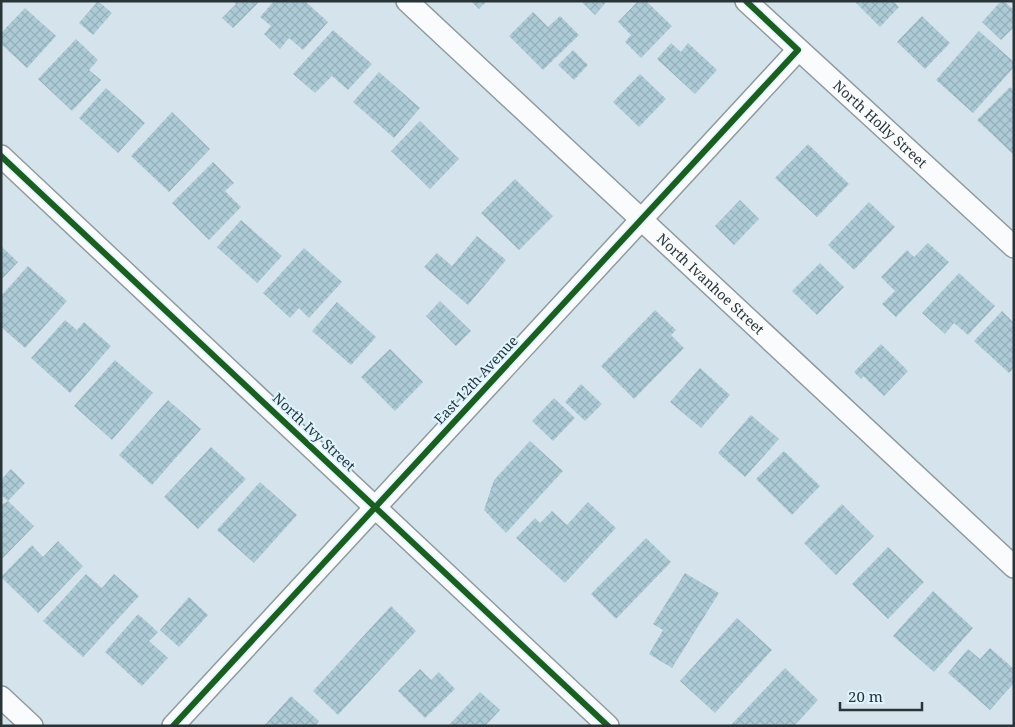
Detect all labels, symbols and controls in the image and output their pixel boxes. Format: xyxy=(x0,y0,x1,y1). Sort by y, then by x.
street label: North Holly Street xyxy=(829,76,932,172)
street label: North Ivanhoe Street xyxy=(653,229,769,338)
street label: East 12th Avenue xyxy=(430,331,522,428)
street label: North Ivy Street xyxy=(269,388,360,475)
scale bar xyxy=(840,680,922,712)
text: 20 m xyxy=(848,686,883,706)

